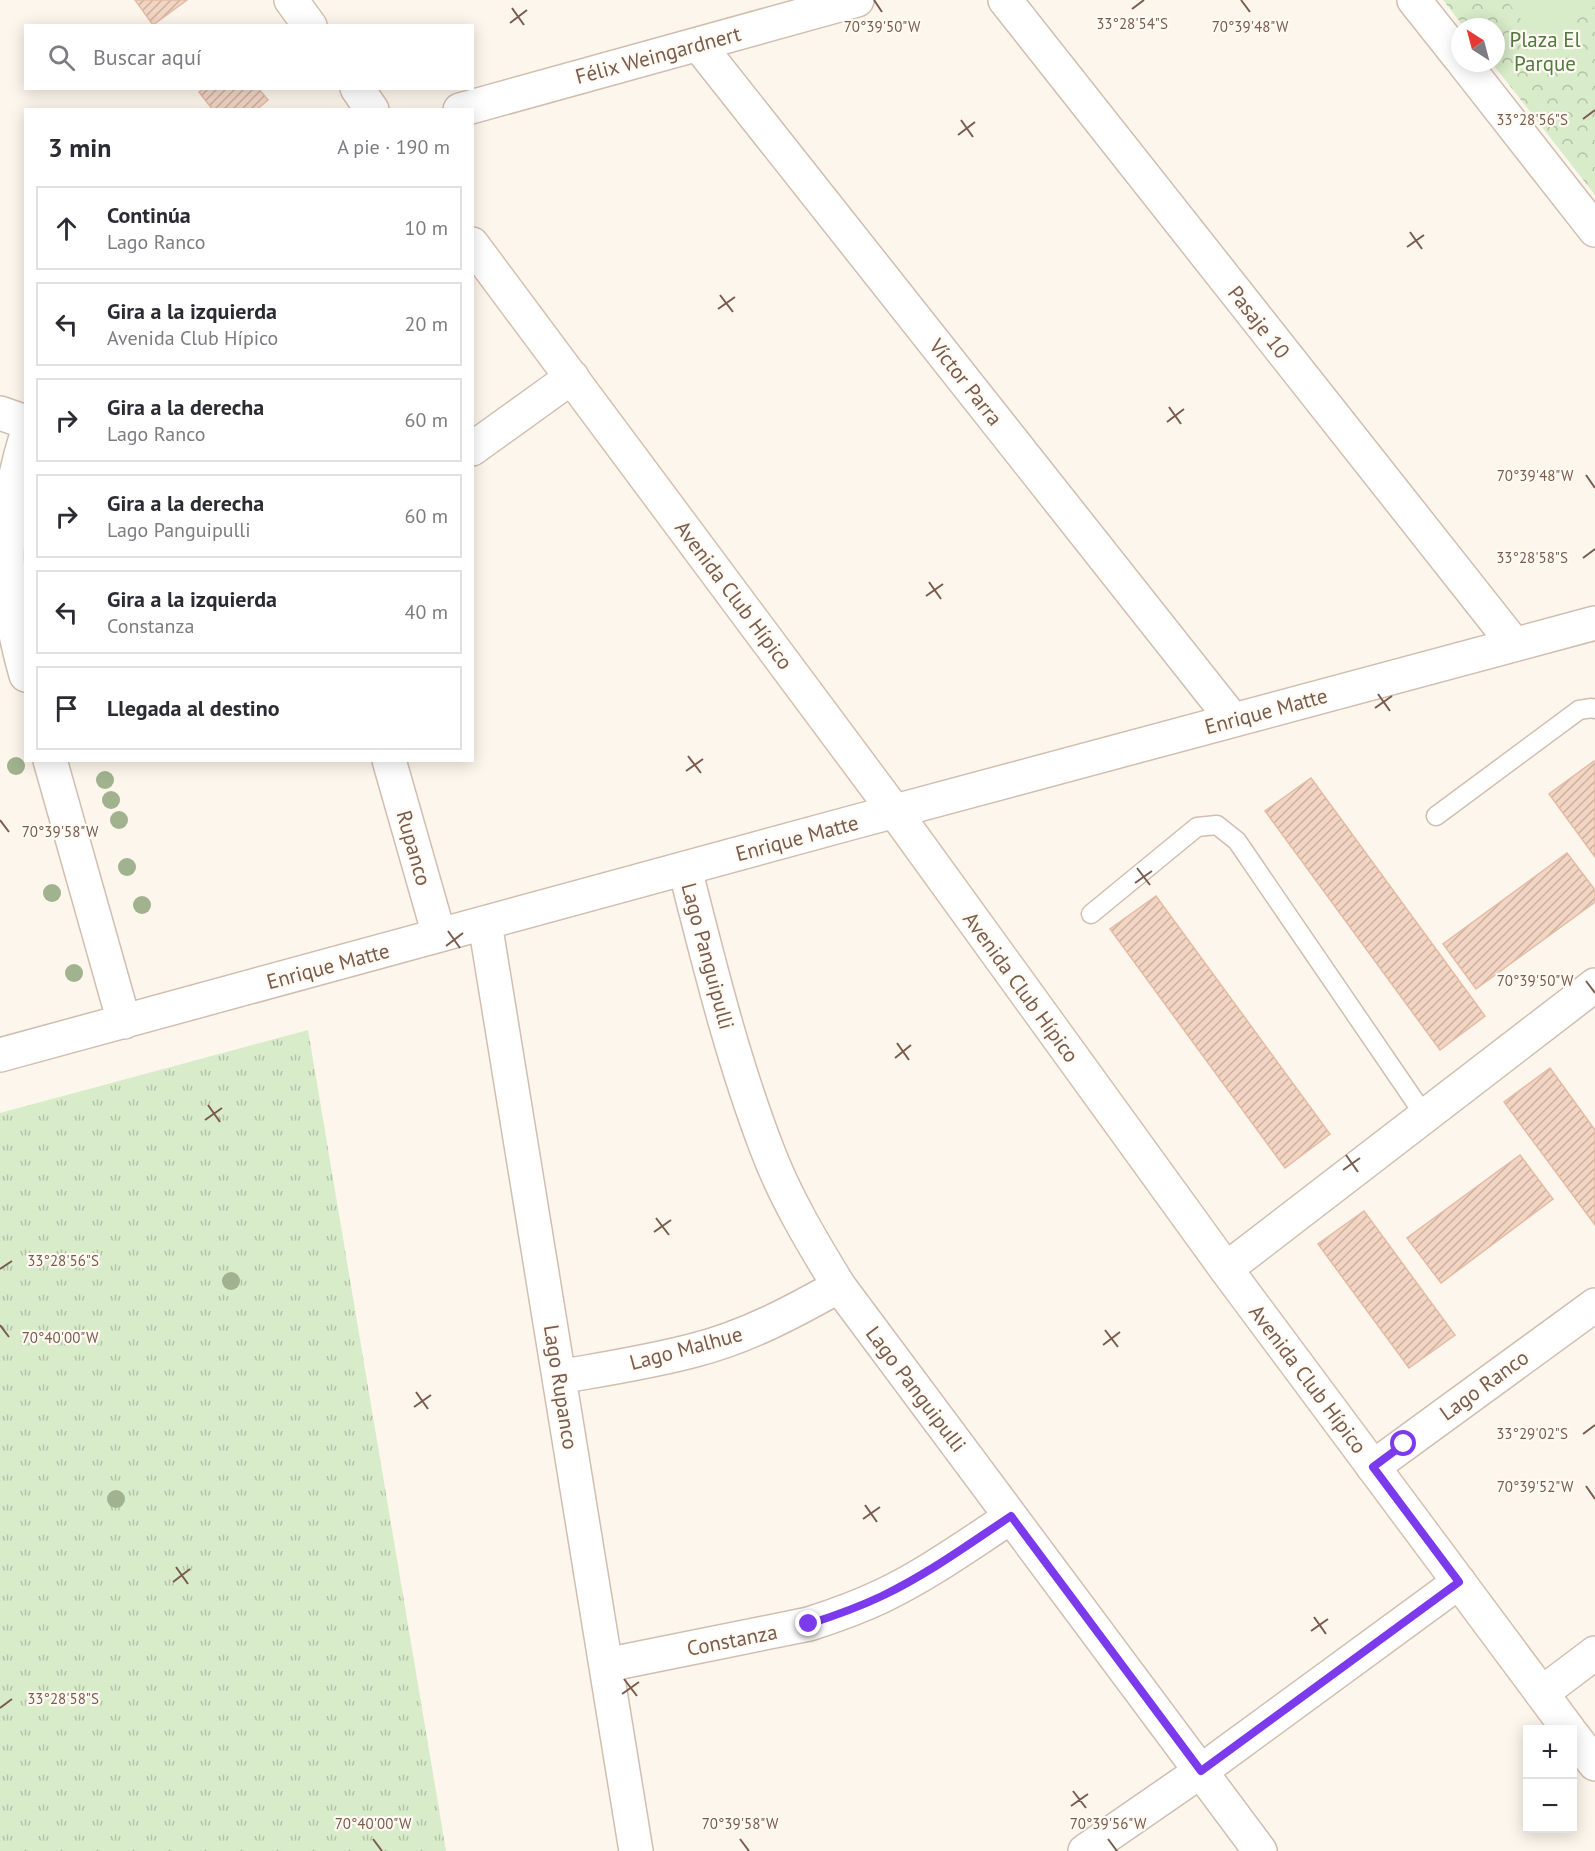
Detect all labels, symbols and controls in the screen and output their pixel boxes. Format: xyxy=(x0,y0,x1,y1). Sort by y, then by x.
text: 33°28'54"S xyxy=(1096,14,1168,33)
text: 70°39'50"W xyxy=(844,17,921,36)
text: 70°39'48"W xyxy=(1212,17,1289,36)
north arrow xyxy=(1451,18,1505,72)
street label: Félix Weingardnert xyxy=(572,20,744,90)
search box xyxy=(24,24,474,90)
park label: Plaza El Parque xyxy=(1509,26,1581,77)
icon: search xyxy=(45,41,78,74)
text: Buscar aquí xyxy=(93,43,202,71)
text: 33°28'56"S xyxy=(1496,110,1568,129)
text: 3 min xyxy=(48,131,111,164)
text: A pie · 190 m xyxy=(337,134,450,160)
text: Continúa xyxy=(107,201,191,229)
icon: ahead xyxy=(50,212,83,245)
text: 10 m xyxy=(405,215,448,241)
text: Lago Ranco xyxy=(107,229,206,255)
street label: Pasaje 10 xyxy=(1222,280,1296,364)
text: Gira a la izquierda xyxy=(107,297,277,325)
icon: left xyxy=(50,308,83,341)
text: 20 m xyxy=(405,311,448,337)
text: Avenida Club Hípico xyxy=(107,325,278,351)
street label: Víctor Parra xyxy=(923,332,1008,431)
text: Gira a la derecha xyxy=(107,393,264,421)
icon: right xyxy=(50,404,83,437)
text: 60 m xyxy=(405,407,448,433)
text: Lago Ranco xyxy=(107,421,206,447)
text: 70°39'48"W xyxy=(1497,466,1574,485)
text: Gira a la derecha xyxy=(107,489,264,517)
icon: right xyxy=(50,500,83,533)
text: 60 m xyxy=(405,503,448,529)
street label: Avenida Club Hípico xyxy=(669,515,799,675)
text: Lago Panguipulli xyxy=(107,517,251,543)
text: 33°28'58"S xyxy=(1496,548,1568,567)
text: Gira a la izquierda xyxy=(107,585,277,613)
icon: left xyxy=(50,596,83,629)
text: 40 m xyxy=(405,599,448,625)
text: Constanza xyxy=(107,613,194,639)
street label: Enrique Matte xyxy=(1202,682,1330,740)
icon: arrive xyxy=(50,692,83,725)
text: Llegada al destino xyxy=(107,694,280,722)
street label: Rupanco xyxy=(390,807,438,889)
street label: Enrique Matte xyxy=(733,809,861,867)
text: 70°39'58"W xyxy=(22,822,99,841)
street label: Lago Panguipulli xyxy=(675,880,741,1032)
street label: Avenida Club Hípico xyxy=(957,906,1085,1068)
street label: Enrique Matte xyxy=(264,937,392,995)
text: 70°39'50"W xyxy=(1497,971,1574,990)
text: 33°28'56"S xyxy=(27,1251,99,1270)
street label: Avenida Club Hípico xyxy=(1243,1299,1373,1459)
street label: Lago Malhue xyxy=(627,1320,745,1376)
street label: Lago Panguipulli xyxy=(860,1321,972,1457)
street label: Lago Rupanco xyxy=(538,1323,584,1451)
text: 70°40'00"W xyxy=(22,1328,99,1347)
street label: Lago Ranco xyxy=(1434,1344,1534,1426)
text: 33°29'02"S xyxy=(1496,1424,1568,1443)
route start xyxy=(1390,1430,1416,1456)
text: 70°39'52"W xyxy=(1497,1477,1574,1496)
route end xyxy=(795,1610,821,1636)
street label: Constanza xyxy=(684,1618,780,1662)
text: 33°28'58"S xyxy=(27,1689,99,1708)
map controls xyxy=(1523,1725,1577,1833)
button: + xyxy=(1523,1725,1577,1779)
button: − xyxy=(1523,1779,1577,1833)
text: 70°40'00"W xyxy=(335,1814,412,1833)
text: 70°39'58"W xyxy=(702,1814,779,1833)
text: 70°39'56"W xyxy=(1070,1814,1147,1833)

